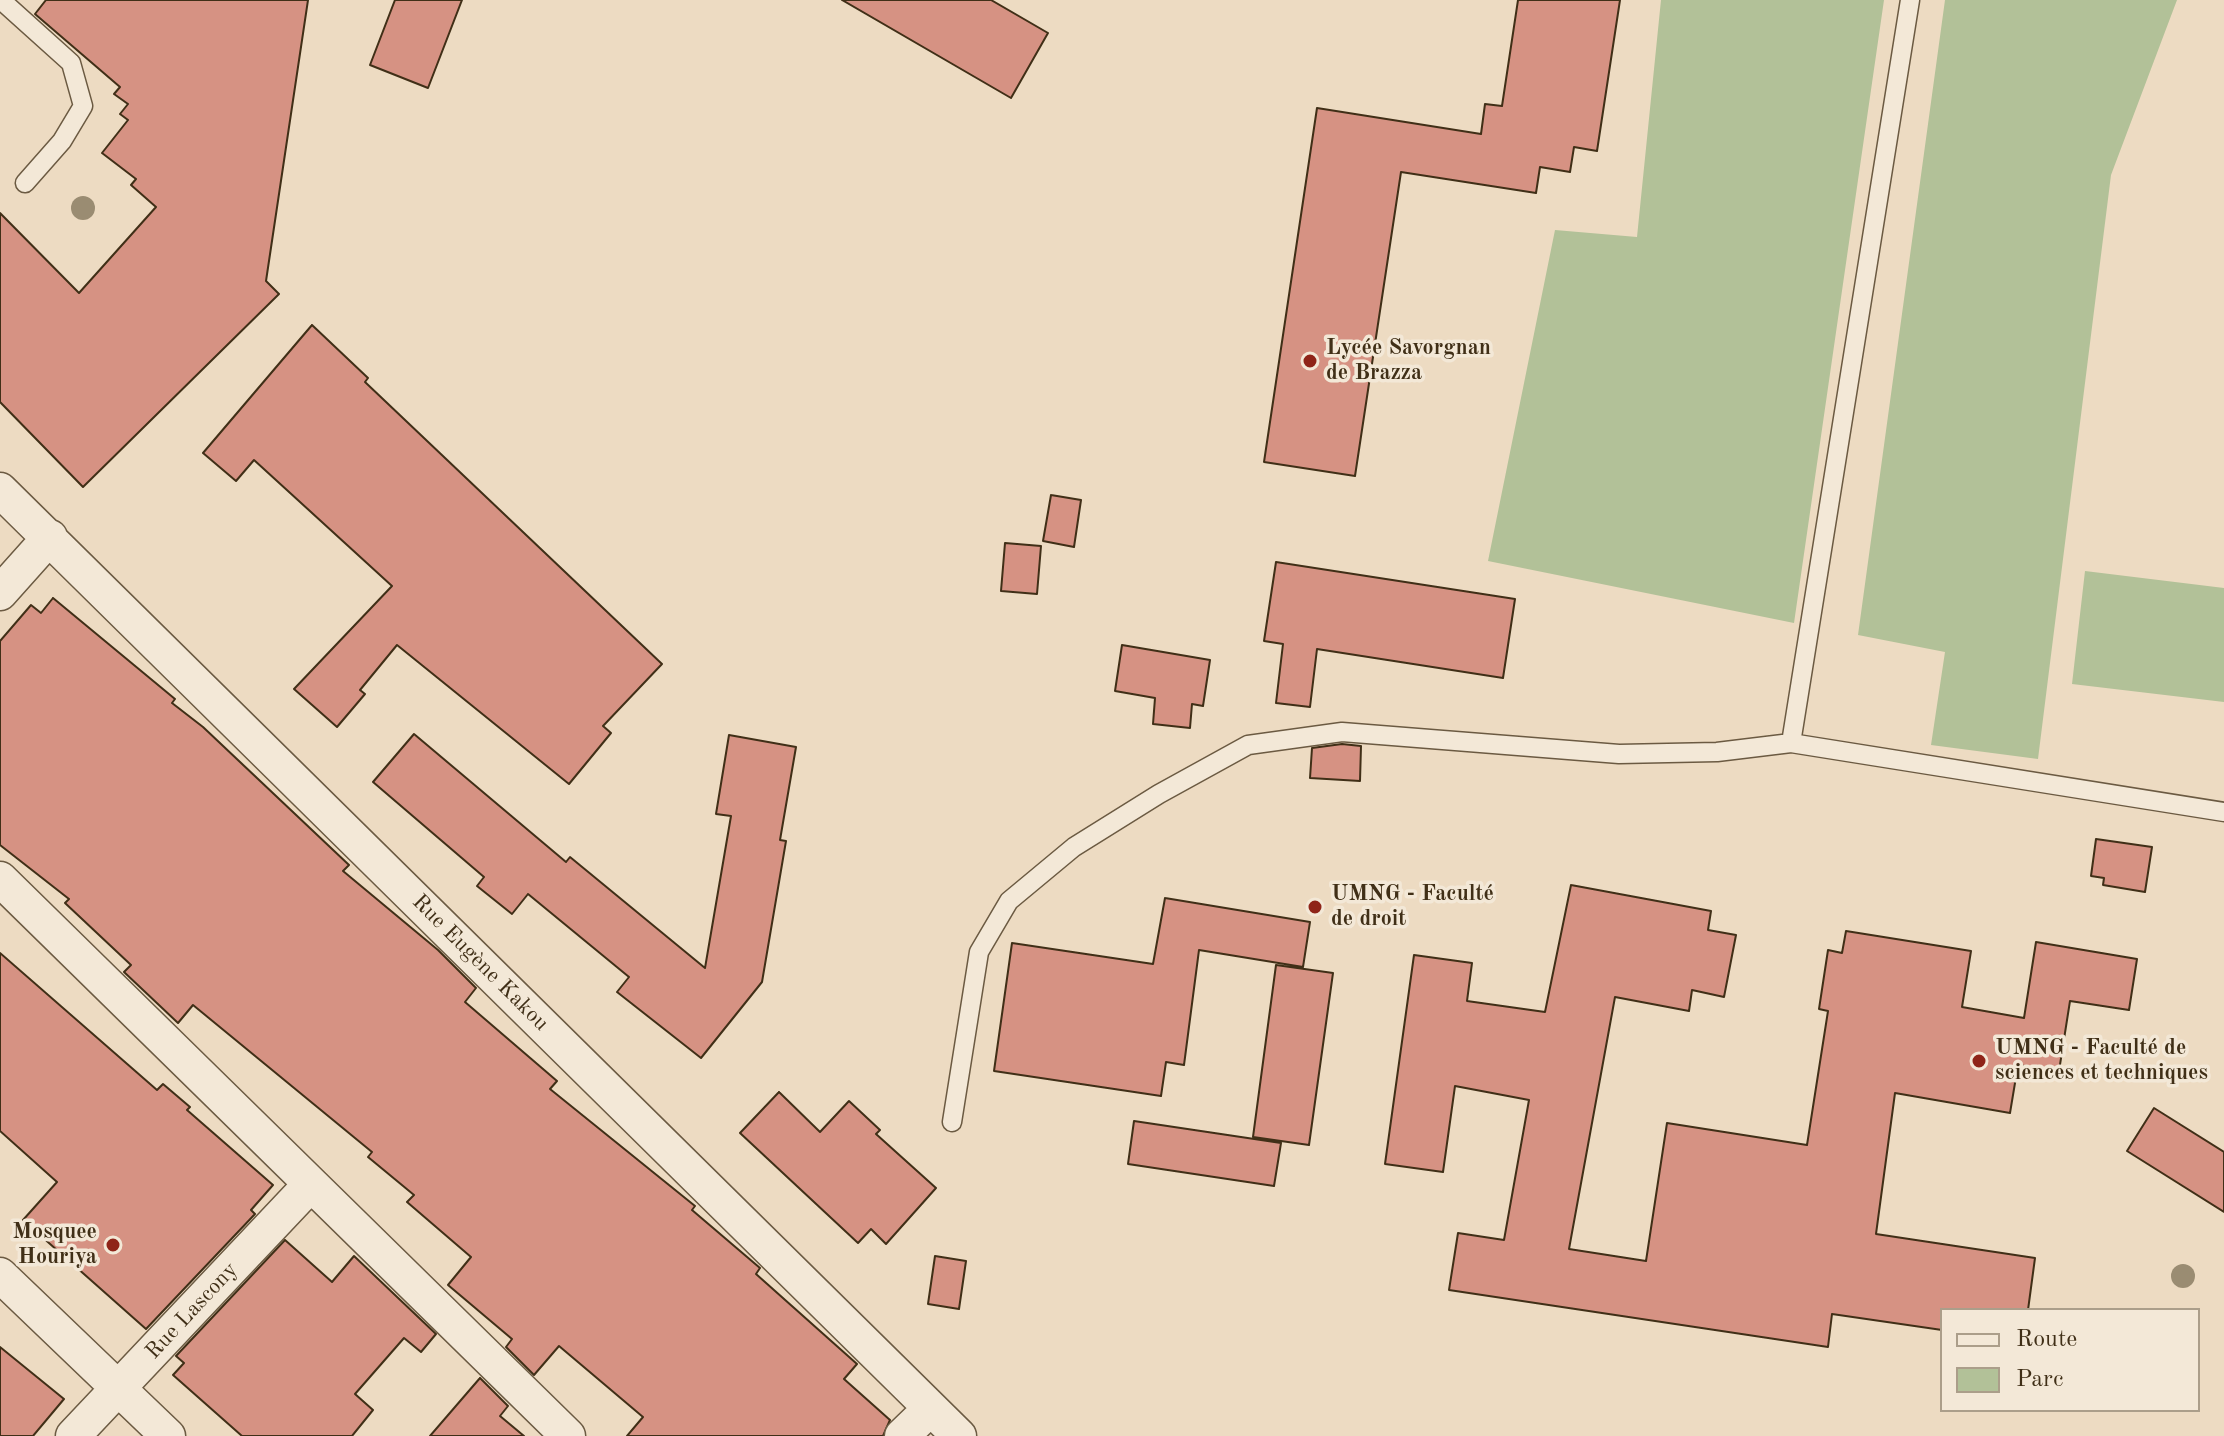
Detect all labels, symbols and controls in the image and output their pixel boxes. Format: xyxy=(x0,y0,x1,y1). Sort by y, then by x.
place label: Lycée Savorgnan de Brazza xyxy=(1326,335,1491,386)
marker: Lycée Savorgnan de Brazza xyxy=(1301,352,1319,370)
place label: UMNG - Faculté de droit xyxy=(1331,881,1494,932)
street label: Rue Eugène Kakou xyxy=(406,889,554,1037)
marker: UMNG - Faculté de droit xyxy=(1306,898,1324,916)
place label: UMNG - Faculté de sciences et techniques xyxy=(1995,1035,2208,1086)
marker: UMNG - Faculté de sciences et techniques xyxy=(1970,1052,1988,1070)
place label: Mosquee Houriya xyxy=(12,1219,97,1270)
marker: Mosquee Houriya xyxy=(104,1236,122,1254)
street label: Rue Lascony xyxy=(140,1257,244,1365)
legend xyxy=(1940,1308,2200,1412)
text: Route xyxy=(2016,1328,2077,1352)
text: Parc xyxy=(2016,1368,2063,1392)

